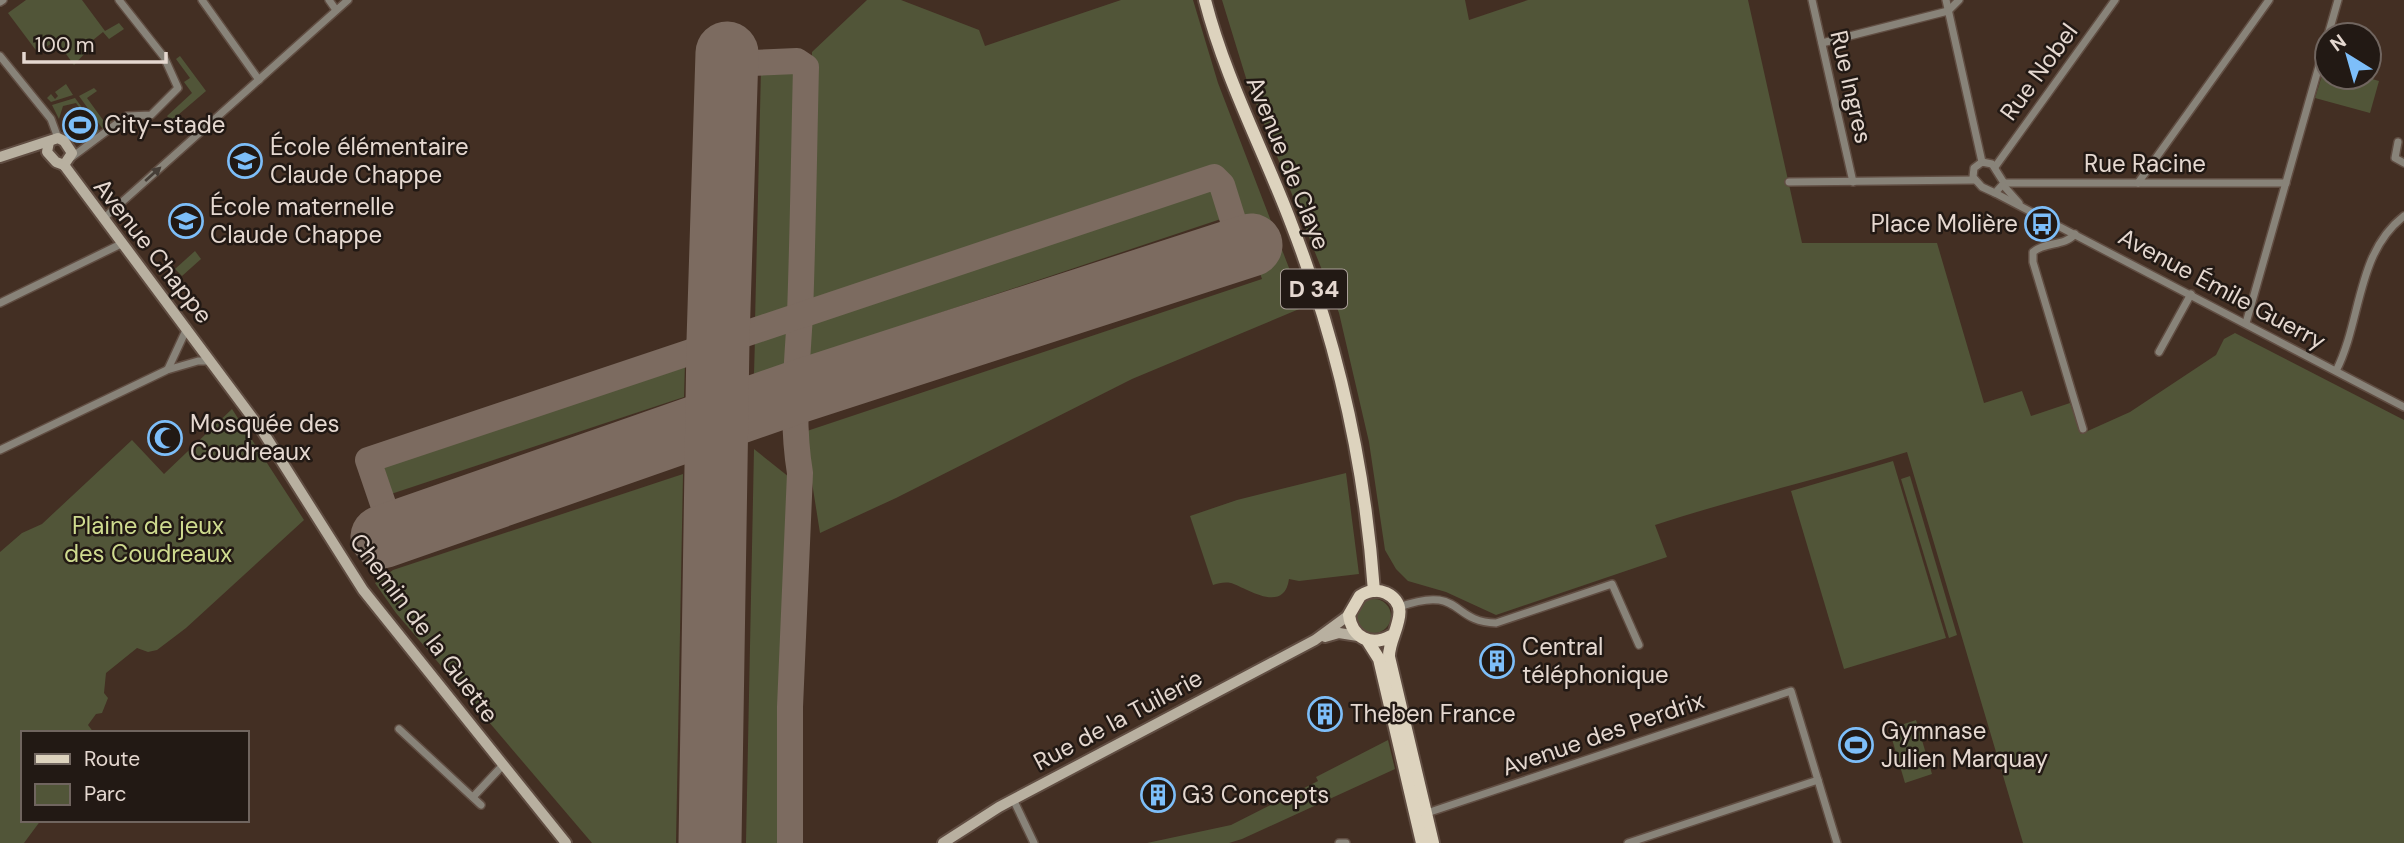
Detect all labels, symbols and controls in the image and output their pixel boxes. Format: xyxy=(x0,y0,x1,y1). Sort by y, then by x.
street label: Rue Nobel xyxy=(1993,17,2084,126)
scale bar xyxy=(24,21,166,65)
north arrow xyxy=(2313,21,2383,91)
street label: Rue Ingres xyxy=(1823,27,1880,146)
text: N xyxy=(2325,29,2351,57)
text: 100 m xyxy=(35,31,95,59)
street label: Avenue de Claye xyxy=(1240,72,1337,254)
sports icon: City-stade xyxy=(61,106,99,144)
place label: City-stade xyxy=(104,109,225,140)
place label: École élémentaire Claude Chappe xyxy=(270,131,469,190)
school or university icon: École élémentaire Claude Chappe xyxy=(226,142,264,180)
street label: Rue Racine xyxy=(2084,148,2206,179)
one-way arrow xyxy=(144,166,162,182)
street label: Avenue Chappe xyxy=(87,172,220,329)
place label: École maternelle Claude Chappe xyxy=(210,191,394,250)
school or university icon: École maternelle Claude Chappe xyxy=(167,202,205,240)
bus stop icon: Place Molière xyxy=(2023,205,2061,243)
place label: Place Molière xyxy=(1871,208,2018,239)
street label: Avenue Émile Guerry xyxy=(2113,221,2331,356)
road number: D 34 xyxy=(1281,270,1347,308)
place label: Mosquée des Coudreaux xyxy=(190,408,340,467)
mosque icon: Mosquée des Coudreaux xyxy=(146,419,184,457)
park label: Plaine de jeux des Coudreaux xyxy=(64,510,232,569)
street label: Chemin de la Guette xyxy=(343,527,506,729)
place label: Central téléphonique xyxy=(1522,631,1669,690)
building icon: Central téléphonique xyxy=(1478,642,1516,680)
street label: Rue de la Tuilerie xyxy=(1028,662,1208,777)
street label: Avenue des Perdrix xyxy=(1498,684,1708,783)
building icon: Theben France xyxy=(1306,695,1344,733)
place label: Theben France xyxy=(1350,698,1516,729)
place label: Gymnase Julien Marquay xyxy=(1881,715,2048,774)
sports icon: Gymnase Julien Marquay xyxy=(1837,726,1875,764)
legend xyxy=(21,731,248,822)
text: Route xyxy=(84,745,140,773)
building icon: G3 Concepts xyxy=(1139,776,1177,814)
place label: G3 Concepts xyxy=(1182,779,1329,810)
text: Parc xyxy=(84,780,127,808)

